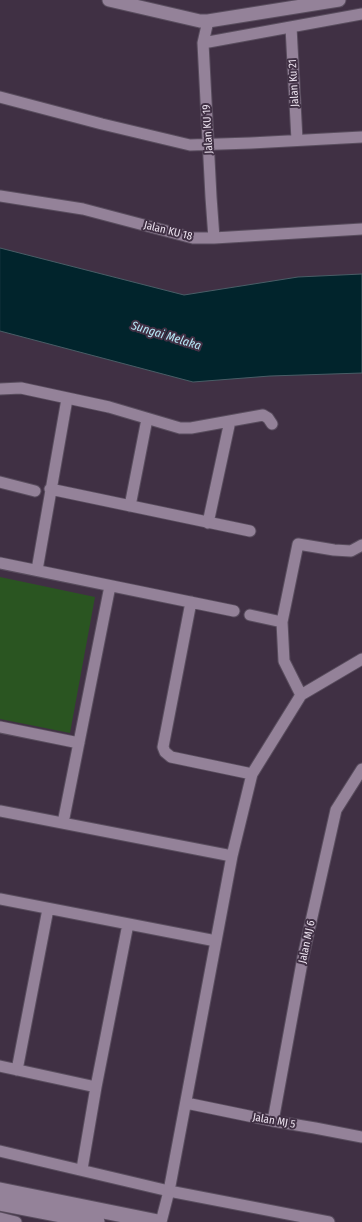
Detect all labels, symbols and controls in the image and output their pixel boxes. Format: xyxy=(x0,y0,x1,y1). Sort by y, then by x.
street label: Jalan Ku 21 xyxy=(286,59,302,107)
street label: Jalan KU 19 xyxy=(200,104,216,154)
street label: Jalan KU 18 xyxy=(142,219,194,243)
water label: Sungai Melaka xyxy=(129,319,203,353)
street label: Jalan MJ 6 xyxy=(296,919,318,965)
street label: Jalan MJ 5 xyxy=(252,1111,296,1131)

